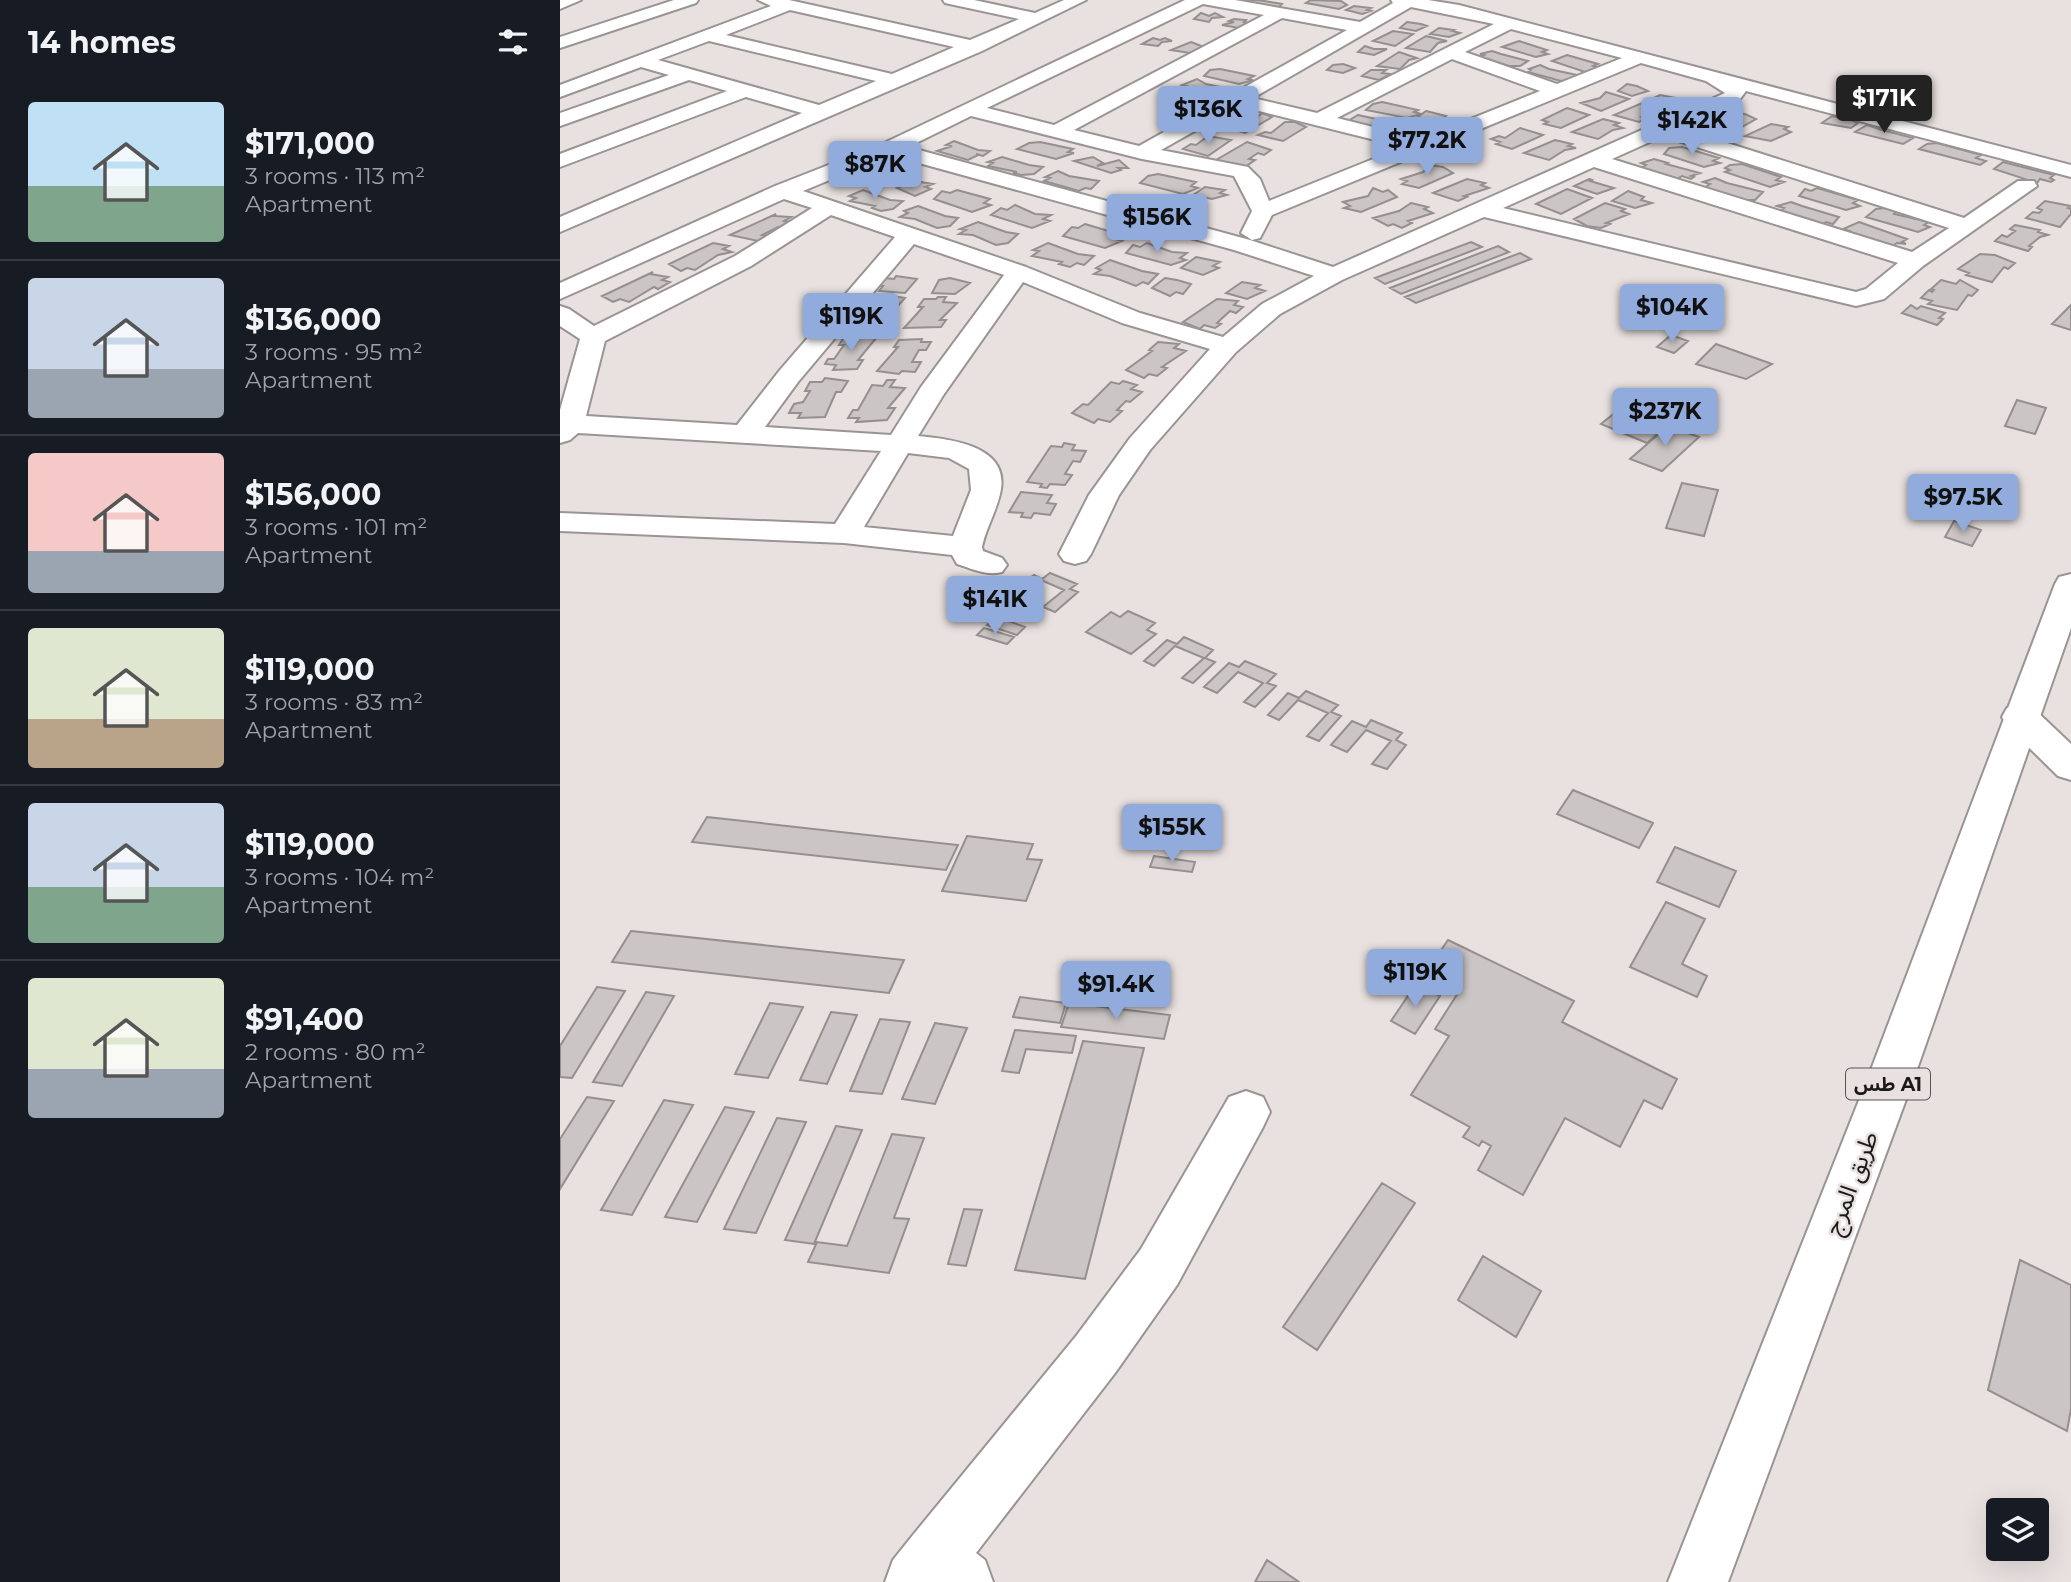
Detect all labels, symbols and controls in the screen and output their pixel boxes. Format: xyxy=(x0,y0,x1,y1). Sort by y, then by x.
icon: filters xyxy=(494,23,532,61)
text: 14 homes xyxy=(28,24,176,61)
pin: $171K xyxy=(1835,76,1933,135)
text: $171K xyxy=(1852,84,1916,112)
pin: $136K xyxy=(1159,86,1257,146)
text: $136K xyxy=(1174,95,1242,123)
pin: $142K xyxy=(1643,97,1741,157)
text: $142K xyxy=(1657,106,1727,134)
pin: $77.2K xyxy=(1370,118,1484,177)
text: $171,000 xyxy=(245,125,375,162)
text: $77.2K xyxy=(1388,126,1466,154)
icon: home xyxy=(84,130,168,214)
pin: $87K xyxy=(834,142,916,201)
text: $87K xyxy=(844,150,906,178)
text: 3 rooms · 113 m² xyxy=(245,162,425,190)
text: Apartment xyxy=(245,190,373,218)
pin: $156K xyxy=(1108,194,1206,254)
text: $156K xyxy=(1123,203,1191,231)
pin: $104K xyxy=(1623,284,1721,344)
text: $104K xyxy=(1636,293,1708,321)
pin: $119K xyxy=(802,294,900,353)
text: $136,000 xyxy=(245,301,381,338)
text: $119K xyxy=(819,302,883,330)
icon: home xyxy=(84,306,168,390)
text: 3 rooms · 95 m² xyxy=(245,338,423,366)
text: Apartment xyxy=(245,366,373,394)
pin: $237K xyxy=(1616,388,1714,448)
text: $237K xyxy=(1629,397,1701,425)
pin: $97.5K xyxy=(1906,475,2020,534)
text: $156,000 xyxy=(245,476,381,513)
icon: home xyxy=(84,481,168,565)
text: $97.5K xyxy=(1924,483,2002,511)
text: 3 rooms · 101 m² xyxy=(245,513,427,541)
text: Apartment xyxy=(245,541,373,569)
pin: $141K xyxy=(946,576,1044,636)
text: $141K xyxy=(963,585,1027,613)
text: $119,000 xyxy=(245,651,375,688)
icon: home xyxy=(84,656,168,740)
text: 3 rooms · 83 m² xyxy=(245,688,423,716)
text: Apartment xyxy=(245,716,373,744)
pin: $155K xyxy=(1123,804,1221,864)
text: $155K xyxy=(1138,813,1206,841)
text: $119,000 xyxy=(245,826,375,863)
icon: home xyxy=(84,831,168,915)
text: 3 rooms · 104 m² xyxy=(245,863,434,891)
text: Apartment xyxy=(245,891,373,919)
pin: $119K xyxy=(1366,950,1464,1009)
text: $119K xyxy=(1383,958,1447,986)
pin: $91.4K xyxy=(1059,962,1173,1021)
text: $91.4K xyxy=(1078,970,1154,998)
text: $91,400 xyxy=(245,1001,364,1038)
icon: home xyxy=(84,1006,168,1090)
text: 2 rooms · 80 m² xyxy=(245,1038,426,1066)
text: Apartment xyxy=(245,1066,373,1094)
road number: طس A1 xyxy=(1846,1068,1930,1100)
street label: طريق المرج xyxy=(1818,1127,1887,1240)
map controls xyxy=(1986,1498,2049,1561)
button: layers xyxy=(1986,1498,2049,1561)

